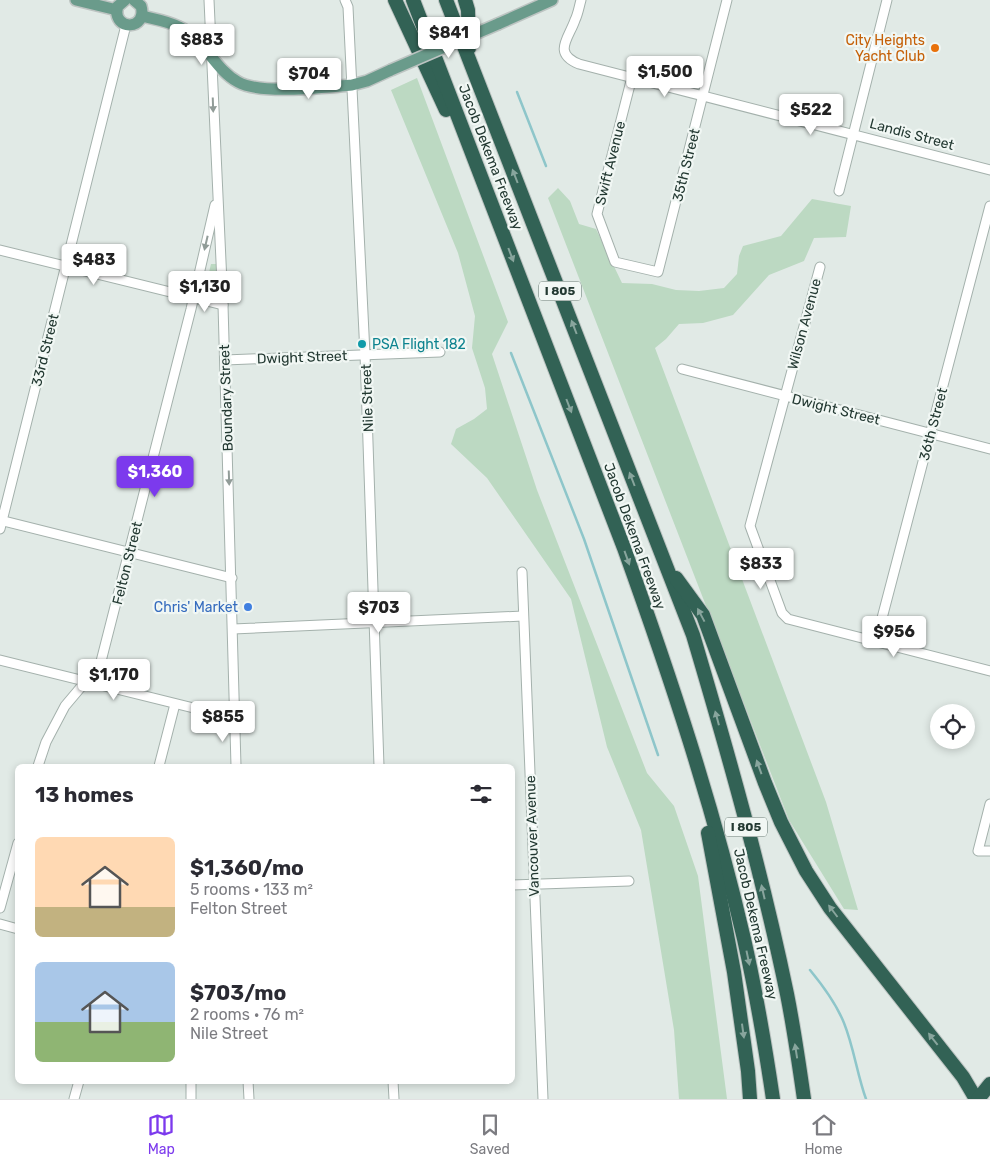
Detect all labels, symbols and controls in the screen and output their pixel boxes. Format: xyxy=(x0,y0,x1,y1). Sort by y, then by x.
pin: $841 xyxy=(419,17,479,59)
pin: $883 xyxy=(172,23,232,66)
text: $841 xyxy=(429,23,469,42)
text: $883 xyxy=(181,30,223,49)
place label: City Heights Yacht Club xyxy=(845,32,925,65)
marker: City Heights Yacht Club xyxy=(929,42,941,54)
pin: $1,500 xyxy=(624,56,706,98)
pin: $704 xyxy=(279,58,339,100)
text: $1,500 xyxy=(637,62,693,81)
text: $704 xyxy=(288,64,330,83)
street label: Jacob Dekema Freeway xyxy=(455,82,526,233)
pin: $522 xyxy=(781,94,841,136)
one-way arrow xyxy=(210,98,218,114)
text: $522 xyxy=(790,100,832,119)
street label: Landis Street xyxy=(868,115,957,154)
street label: Swift Avenue xyxy=(592,119,629,207)
street label: 35th Street xyxy=(669,126,704,203)
one-way arrow xyxy=(511,168,519,183)
one-way arrow xyxy=(202,235,210,250)
pin: $483 xyxy=(64,244,124,286)
one-way arrow xyxy=(507,248,515,263)
text: $483 xyxy=(73,250,116,269)
pin: $1,130 xyxy=(164,270,246,313)
street label: Wilson Avenue xyxy=(784,276,825,372)
text: $1,130 xyxy=(179,277,231,296)
road number: I 805 xyxy=(539,282,581,300)
street label: 33rd Street xyxy=(28,312,63,388)
one-way arrow xyxy=(570,319,578,334)
place label: PSA Flight 182 xyxy=(372,336,466,353)
marker: PSA Flight 182 xyxy=(356,338,368,350)
street label: Boundary Street xyxy=(216,344,237,452)
street label: Dwight Street xyxy=(257,347,348,368)
street label: Nile Street xyxy=(358,363,377,432)
street label: 36th Street xyxy=(916,385,952,462)
street label: Dwight Street xyxy=(790,390,882,429)
one-way arrow xyxy=(565,399,573,414)
pin: $1,360 xyxy=(114,456,196,498)
street label: Jacob Dekema Freeway xyxy=(600,461,669,612)
text: $1,360 xyxy=(128,462,182,481)
one-way arrow xyxy=(225,470,233,486)
one-way arrow xyxy=(628,472,636,486)
street label: Felton Street xyxy=(109,519,146,606)
pin: $833 xyxy=(731,548,791,590)
one-way arrow xyxy=(623,551,631,566)
text: $833 xyxy=(740,554,782,573)
pin: $703 xyxy=(349,592,409,634)
text: $703 xyxy=(358,598,400,617)
place label: Chris' Market xyxy=(154,599,239,616)
marker: Chris' Market xyxy=(242,601,254,613)
one-way arrow xyxy=(697,608,705,622)
pin: $956 xyxy=(864,616,924,658)
text: $956 xyxy=(873,622,915,641)
pin: $1,170 xyxy=(73,658,155,701)
text: $1,170 xyxy=(89,665,139,684)
pin: $855 xyxy=(193,700,253,743)
map controls xyxy=(930,704,975,749)
button: locate xyxy=(930,704,975,749)
text: $855 xyxy=(202,707,244,726)
one-way arrow xyxy=(713,710,721,725)
one-way arrow xyxy=(755,759,763,774)
street label: Vancouver Avenue xyxy=(522,775,543,897)
icon: filters xyxy=(467,780,495,808)
text: 13 homes xyxy=(35,782,134,807)
road number: I 805 xyxy=(725,818,767,836)
street label: Jacob Dekema Freeway xyxy=(730,847,781,1002)
text: $1,360/mo xyxy=(190,855,304,880)
icon: home xyxy=(75,857,135,917)
text: 5 rooms · 133 m² xyxy=(190,880,313,899)
one-way arrow xyxy=(759,884,767,899)
text: Felton Street xyxy=(190,899,287,918)
one-way arrow xyxy=(828,904,838,918)
one-way arrow xyxy=(744,950,752,965)
text: $703/mo xyxy=(190,980,286,1005)
icon: home xyxy=(75,982,135,1042)
text: 2 rooms · 76 m² xyxy=(190,1005,304,1024)
one-way arrow xyxy=(739,1023,747,1039)
text: Nile Street xyxy=(190,1024,268,1043)
one-way arrow xyxy=(927,1033,938,1046)
one-way arrow xyxy=(792,1043,800,1059)
tab: Map xyxy=(147,1111,175,1158)
tab: Saved xyxy=(470,1111,510,1158)
tab: Home xyxy=(804,1111,843,1158)

